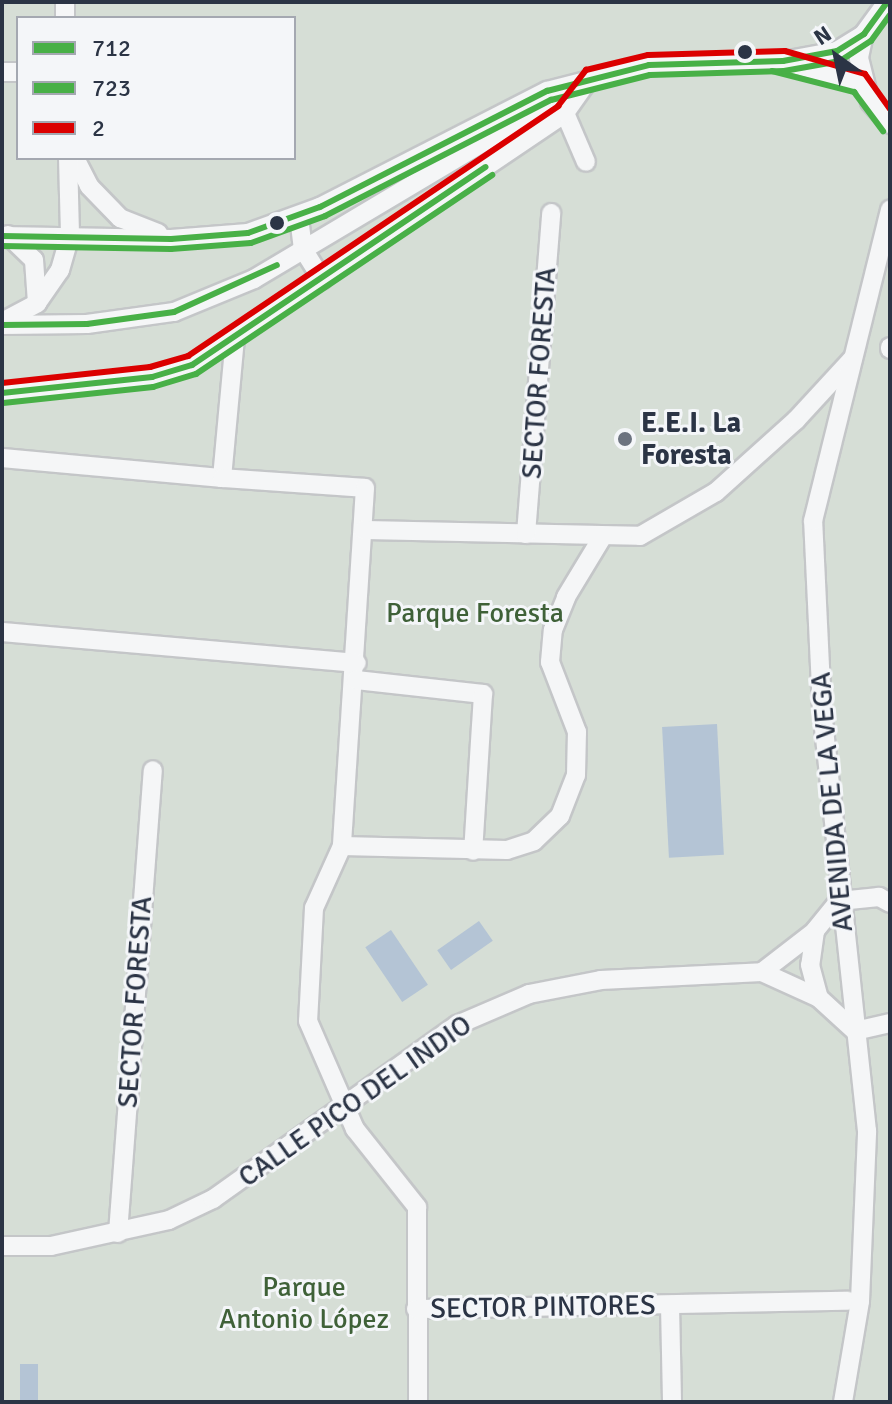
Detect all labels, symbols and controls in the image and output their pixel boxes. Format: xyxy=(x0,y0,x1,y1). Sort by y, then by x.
legend xyxy=(16,16,296,160)
north arrow xyxy=(796,16,876,96)
text: N xyxy=(809,20,836,51)
text: 712 xyxy=(92,33,131,63)
unlabelled marker xyxy=(737,44,753,60)
text: 723 xyxy=(92,73,131,103)
text: 2 xyxy=(92,113,105,143)
unlabelled marker xyxy=(269,215,285,231)
street label: SECTOR FORESTA xyxy=(515,266,563,480)
place label: E.E.I. La Foresta xyxy=(641,406,741,472)
marker: E.E.I. La Foresta xyxy=(616,430,634,448)
park label: Parque Foresta xyxy=(386,596,564,630)
street label: AVENIDA DE LA VEGA xyxy=(804,671,860,933)
street label: SECTOR FORESTA xyxy=(111,895,159,1109)
street label: CALLE PICO DEL INDIO xyxy=(232,1008,478,1194)
park label: Parque Antonio López xyxy=(219,1270,389,1336)
street label: SECTOR PINTORES xyxy=(430,1288,656,1326)

